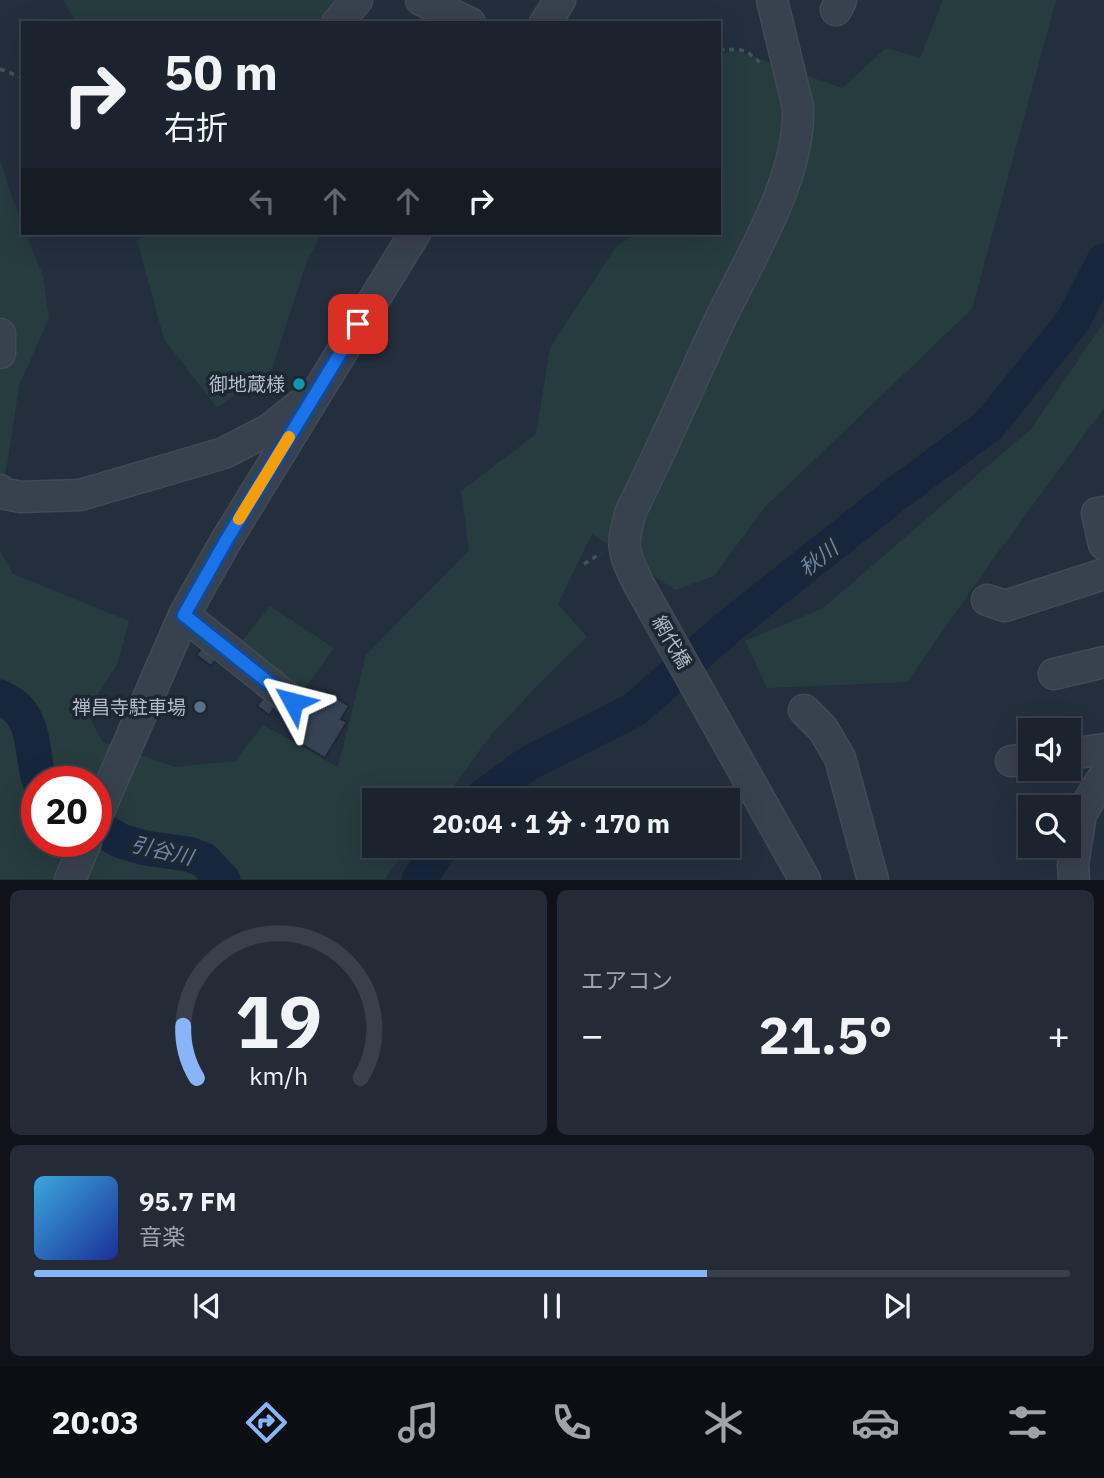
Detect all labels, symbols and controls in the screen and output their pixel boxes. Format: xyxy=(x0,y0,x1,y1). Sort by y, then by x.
text: 50 m xyxy=(164,40,278,103)
icon: right xyxy=(49,49,140,140)
text: 右折 xyxy=(164,106,228,148)
icon: left xyxy=(243,182,281,220)
icon: ahead xyxy=(316,182,354,220)
icon: ahead xyxy=(389,182,427,220)
icon: right xyxy=(462,182,500,220)
pin xyxy=(328,294,388,354)
icon: arrive xyxy=(339,305,377,343)
place label: 御地蔵様 xyxy=(209,372,285,396)
marker: 御地蔵様 xyxy=(291,376,307,392)
water label: 秋川 xyxy=(793,533,845,582)
street label: 網代橋 xyxy=(647,611,697,673)
position arrow xyxy=(256,665,330,739)
place label: 禅昌寺駐車場 xyxy=(72,695,186,719)
marker: 禅昌寺駐車場 xyxy=(192,699,208,715)
map controls xyxy=(1018,718,1081,858)
button: sound xyxy=(1018,718,1081,781)
speed limit sign: 20 xyxy=(21,766,112,857)
button: search xyxy=(1018,795,1081,858)
text: 20:04 · 1 分 · 170 m xyxy=(432,806,670,840)
water label: 引谷川 xyxy=(128,829,198,871)
text: エアコン xyxy=(581,965,673,995)
text: 19 xyxy=(235,974,322,1069)
text: 21.5° xyxy=(758,1001,893,1068)
text: − xyxy=(581,1010,604,1059)
text: + xyxy=(1047,1010,1070,1059)
text: km/h xyxy=(249,1059,308,1092)
text: 95.7 FM xyxy=(139,1184,237,1218)
text: 音楽 xyxy=(139,1221,185,1251)
icon: previous xyxy=(188,1287,226,1325)
icon: pause xyxy=(533,1287,571,1325)
icon: next xyxy=(878,1287,916,1325)
icon: directions xyxy=(242,1398,291,1447)
icon: music xyxy=(394,1398,443,1447)
icon: phone xyxy=(547,1398,596,1447)
icon: climate xyxy=(699,1398,748,1447)
icon: car xyxy=(851,1398,900,1447)
icon: filters xyxy=(1003,1398,1052,1447)
text: 20:03 xyxy=(52,1401,139,1443)

